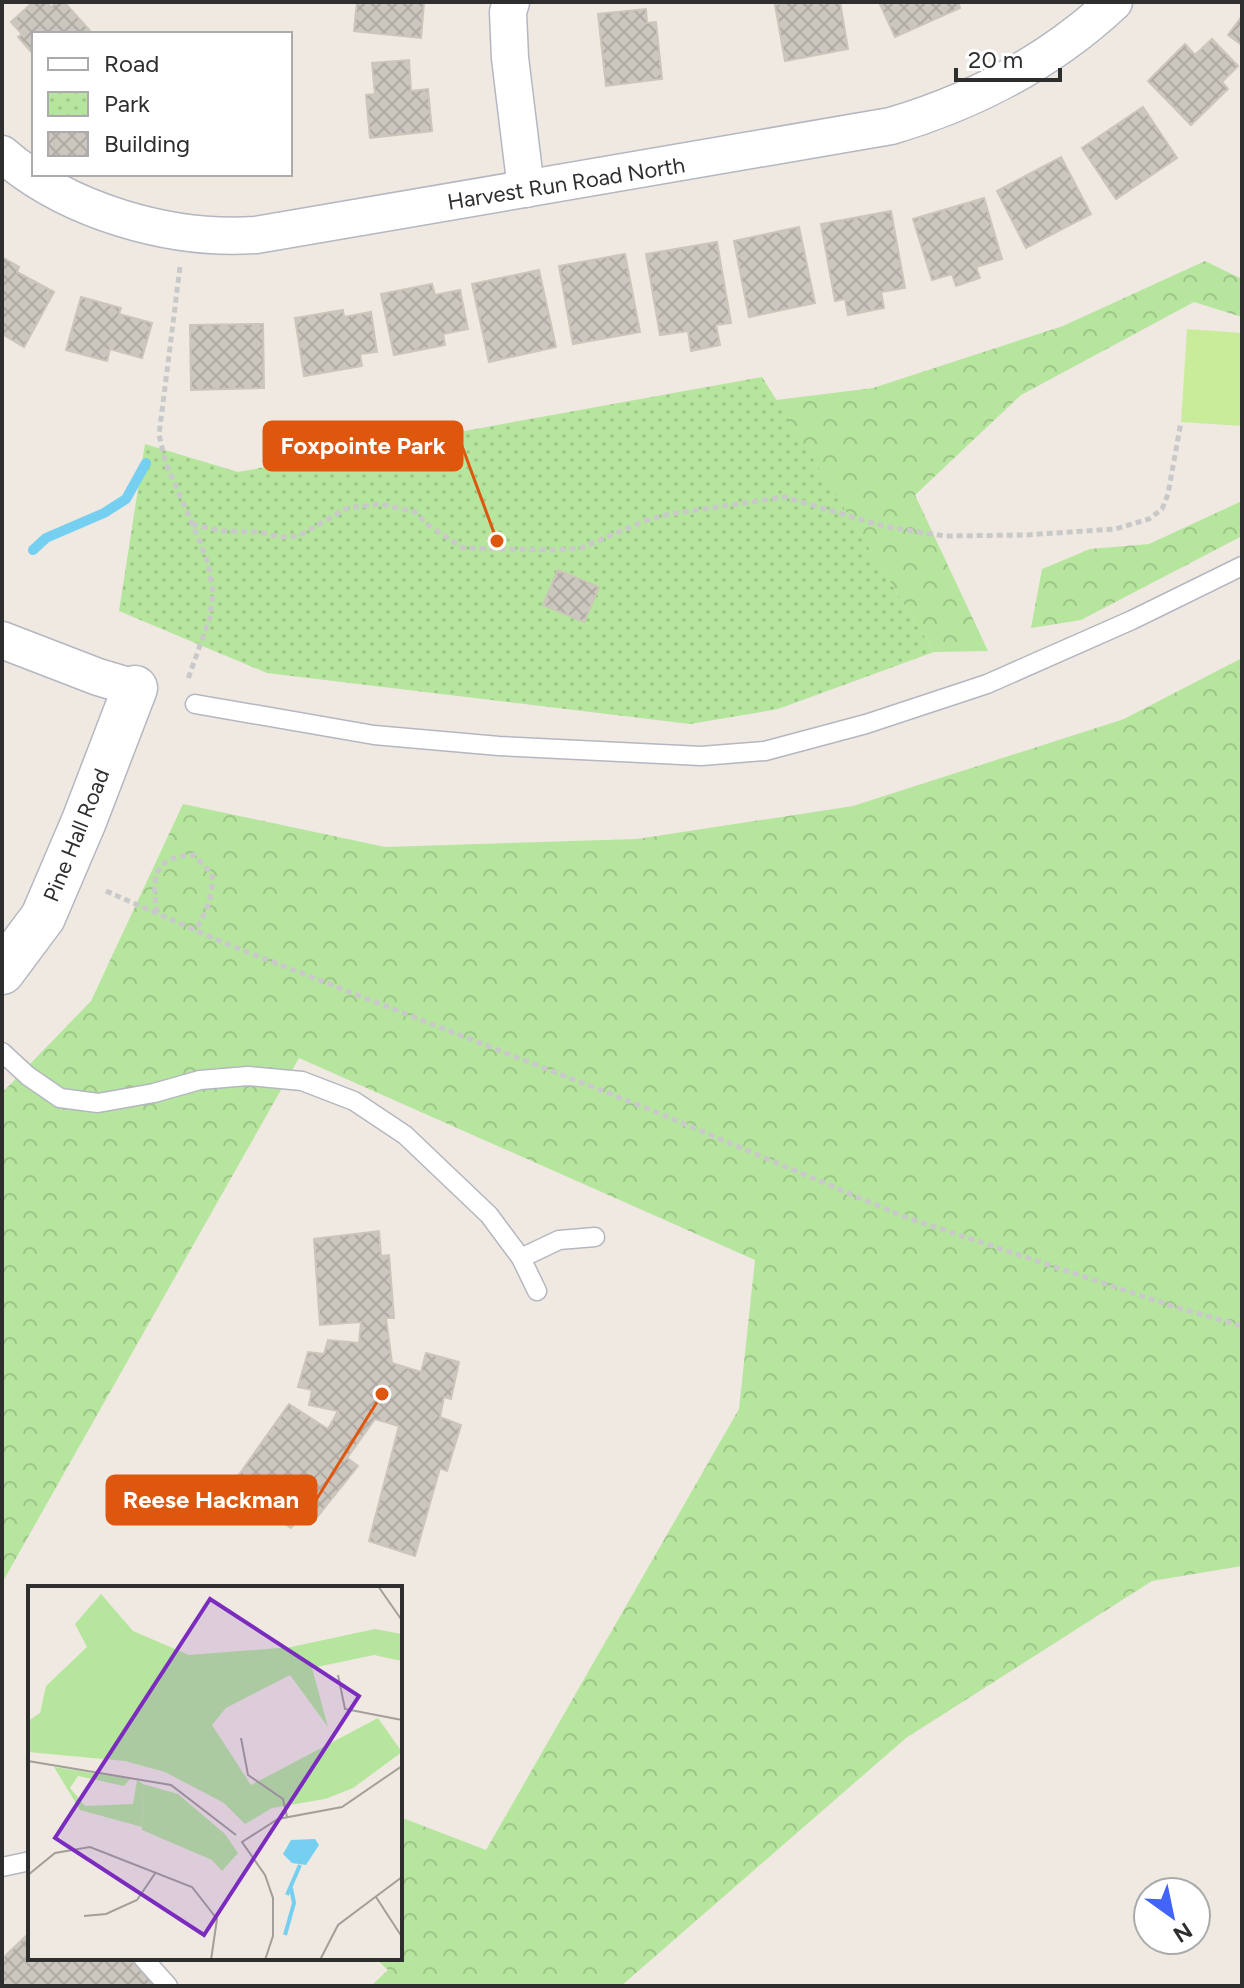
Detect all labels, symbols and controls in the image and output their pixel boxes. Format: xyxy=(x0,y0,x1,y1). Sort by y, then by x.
legend xyxy=(32,32,292,176)
scale bar xyxy=(956,32,1060,82)
text: 20 m xyxy=(968,45,1023,74)
text: Road xyxy=(104,49,159,78)
text: Park xyxy=(104,89,150,118)
text: Building xyxy=(104,129,190,158)
street label: Harvest Run Road North xyxy=(445,151,687,216)
callout: Foxpointe Park xyxy=(264,422,462,470)
text: Foxpointe Park xyxy=(280,431,446,460)
street label: Pine Hall Road xyxy=(38,765,115,906)
callout: Reese Hackman xyxy=(107,1476,316,1524)
text: Reese Hackman xyxy=(123,1485,299,1514)
inset map xyxy=(28,1586,402,1960)
north arrow xyxy=(1132,1876,1212,1956)
text: N xyxy=(1168,1916,1197,1948)

